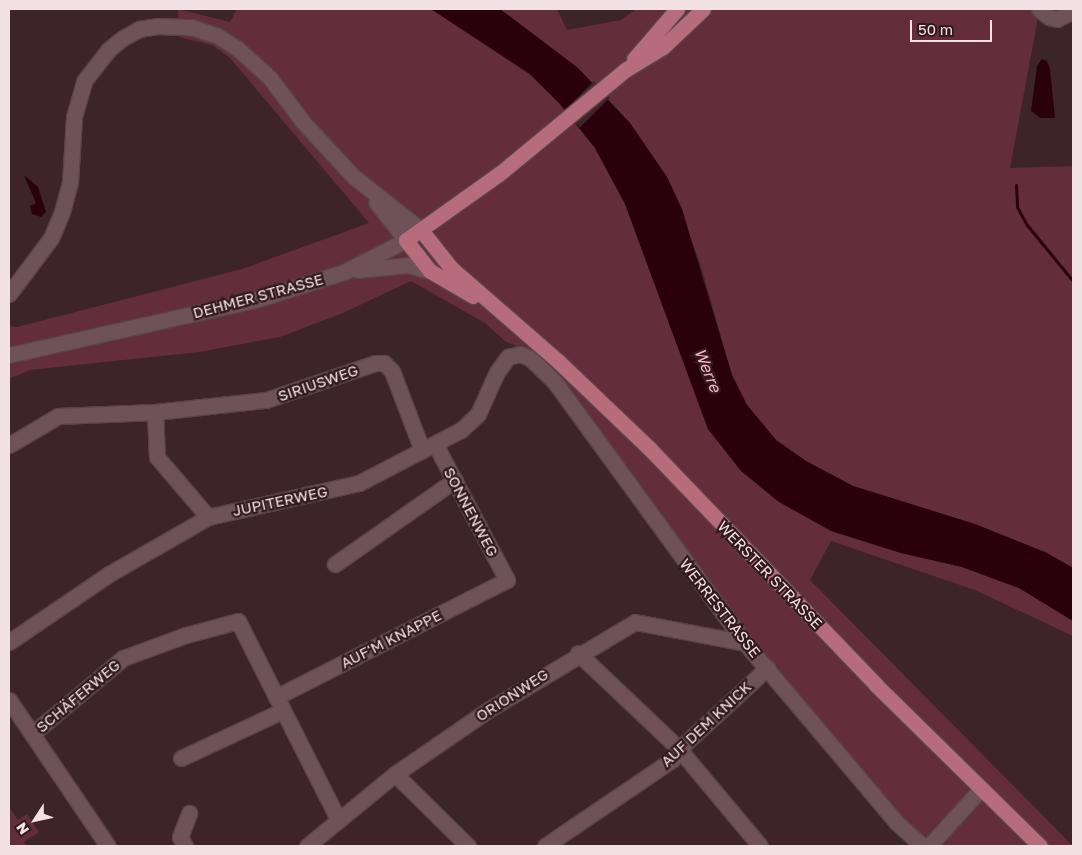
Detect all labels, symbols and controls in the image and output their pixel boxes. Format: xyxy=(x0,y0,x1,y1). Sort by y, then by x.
scale bar xyxy=(912,10,994,42)
text: 50 m xyxy=(918,20,953,38)
street label: DEHMER STRASSE xyxy=(191,270,325,322)
water label: Werre xyxy=(691,345,725,395)
street label: SIRIUSWEG xyxy=(276,361,360,405)
street label: SONNENWEG xyxy=(440,464,502,560)
street label: JUPITERWEG xyxy=(231,482,329,520)
street label: WERSTER STRASSE xyxy=(714,517,826,633)
street label: WERRESTRASSE xyxy=(676,555,764,661)
street label: AUF'M KNAPPE xyxy=(338,606,444,672)
street label: SCHÄFERWEG xyxy=(33,656,123,736)
street label: ORIONWEG xyxy=(472,665,552,725)
street label: AUF DEM KNICK xyxy=(657,678,755,770)
north arrow xyxy=(10,795,60,845)
text: N xyxy=(12,820,32,838)

